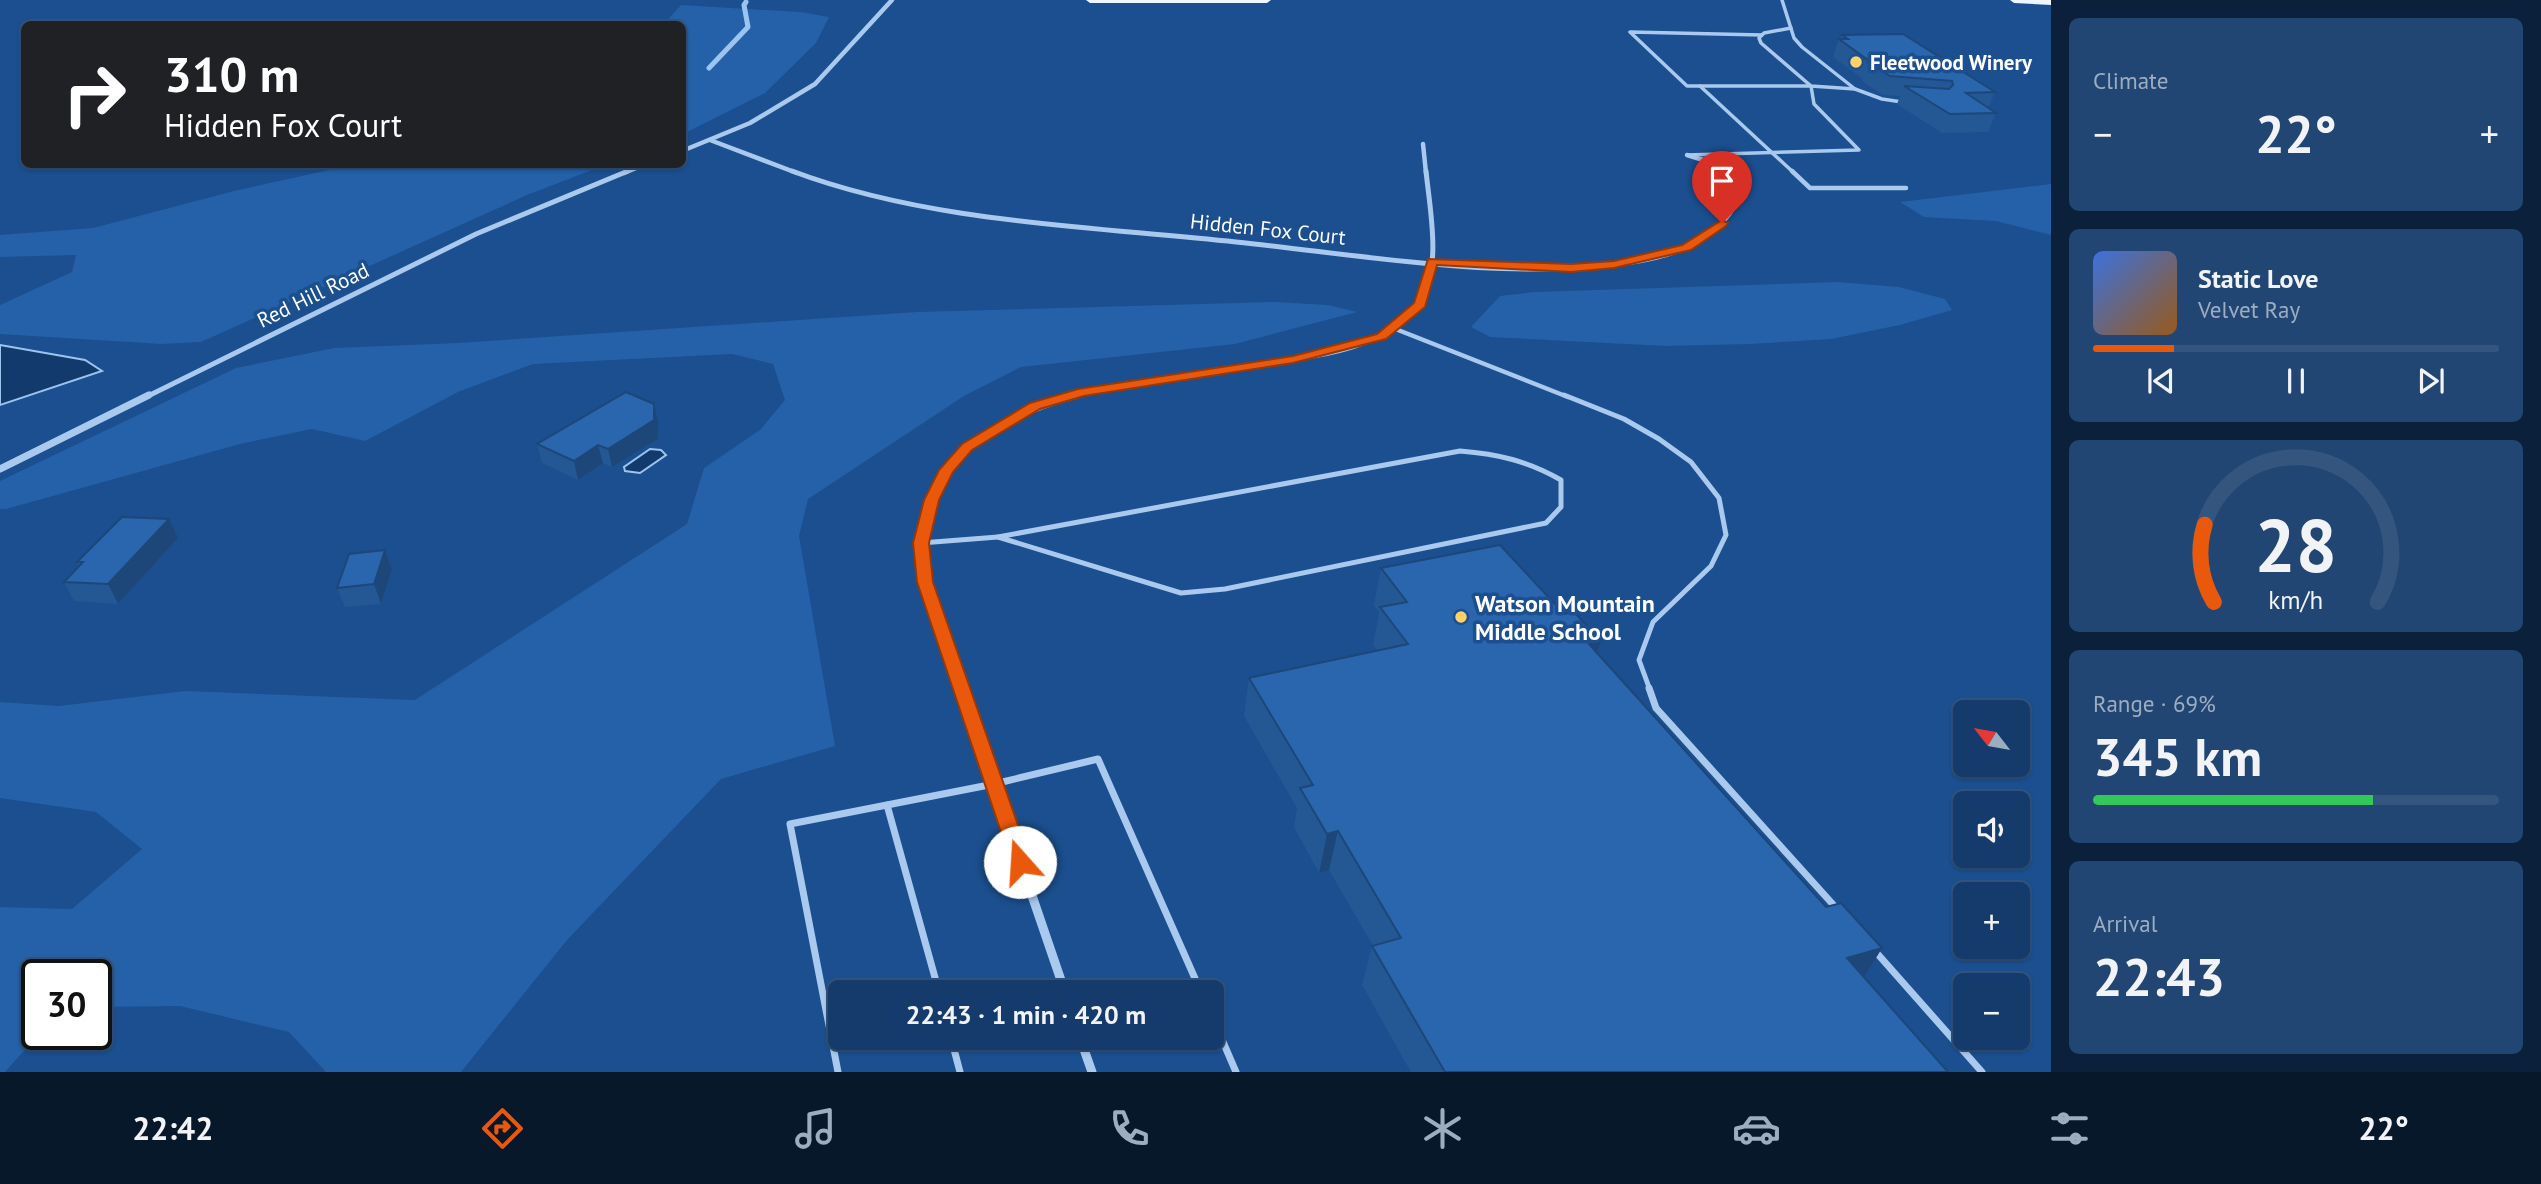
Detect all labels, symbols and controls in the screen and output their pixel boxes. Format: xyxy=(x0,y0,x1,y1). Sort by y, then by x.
text: 310 m xyxy=(164,42,299,106)
icon: right xyxy=(49,49,140,140)
place label: Fleetwood Winery xyxy=(1870,49,2033,76)
marker: Fleetwood Winery xyxy=(1848,54,1864,70)
text: Climate xyxy=(2093,66,2168,95)
text: 22° xyxy=(2255,100,2337,167)
text: Hidden Fox Court xyxy=(164,104,402,146)
text: − xyxy=(2093,109,2112,158)
text: + xyxy=(2480,109,2499,158)
pin xyxy=(1692,151,1752,223)
icon: arrive xyxy=(1703,162,1741,200)
street label: Hidden Fox Court xyxy=(1189,207,1347,251)
street label: Red Hill Road xyxy=(253,256,373,334)
text: Static Love xyxy=(2198,262,2319,295)
text: Velvet Ray xyxy=(2198,295,2300,324)
icon: previous xyxy=(2142,362,2180,400)
icon: pause xyxy=(2277,362,2315,400)
icon: next xyxy=(2412,362,2450,400)
text: 28 xyxy=(2255,498,2337,592)
text: km/h xyxy=(2269,584,2323,616)
place label: Watson Mountain Middle School xyxy=(1475,588,1655,647)
marker: Watson Mountain Middle School xyxy=(1453,609,1469,625)
text: Range · 69% xyxy=(2093,689,2216,718)
north arrow xyxy=(1953,700,2030,777)
map controls xyxy=(1953,700,2030,1050)
text: 345 km xyxy=(2093,723,2262,790)
button: sound xyxy=(1953,791,2030,868)
position arrow xyxy=(983,825,1057,899)
button: + xyxy=(1953,882,2030,959)
text: Arrival xyxy=(2093,909,2157,938)
text: 22:43 xyxy=(2093,943,2225,1010)
speed limit sign: 30 xyxy=(21,959,112,1050)
button: − xyxy=(1953,973,2030,1050)
text: 22:43 · 1 min · 420 m xyxy=(906,998,1146,1031)
icon: directions xyxy=(478,1104,527,1153)
icon: music xyxy=(791,1104,840,1153)
icon: phone xyxy=(1105,1104,1154,1153)
icon: climate xyxy=(1418,1104,1467,1153)
icon: car xyxy=(1732,1104,1781,1153)
icon: filters xyxy=(2045,1104,2094,1153)
text: 22:42 xyxy=(132,1107,213,1149)
text: 22° xyxy=(2358,1107,2409,1149)

